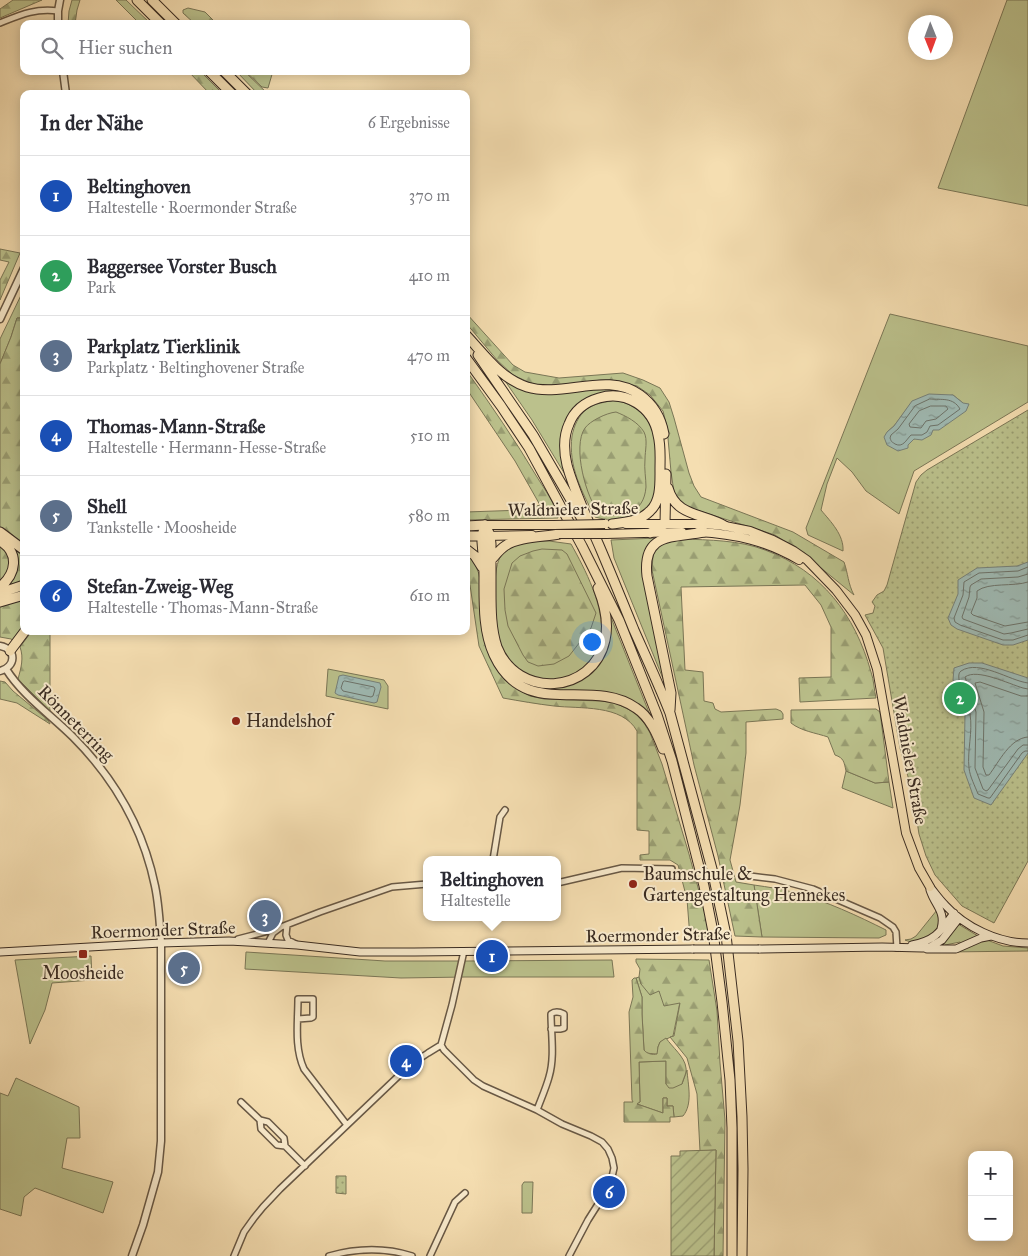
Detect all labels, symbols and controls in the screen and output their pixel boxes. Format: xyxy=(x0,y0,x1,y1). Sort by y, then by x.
north arrow xyxy=(908,15,953,60)
search box xyxy=(20,20,470,75)
icon: search xyxy=(38,34,66,62)
text: Hier suchen xyxy=(78,36,172,59)
text: In der Nähe xyxy=(40,110,143,136)
text: 6 Ergebnisse xyxy=(368,113,450,132)
text: Beltinghoven xyxy=(87,175,191,198)
text: 1 xyxy=(53,186,59,205)
text: 370 m xyxy=(409,186,450,205)
text: Haltestelle · Roermonder Straße xyxy=(87,198,297,217)
text: Baggersee Vorster Busch xyxy=(87,255,277,278)
text: 2 xyxy=(52,266,60,285)
text: 410 m xyxy=(409,266,450,285)
text: Park xyxy=(87,278,116,297)
text: Parkplatz Tierklinik xyxy=(87,335,240,358)
text: 3 xyxy=(53,346,59,365)
text: 470 m xyxy=(407,346,450,365)
text: Parkplatz · Beltinghovener Straße xyxy=(87,358,304,377)
text: Thomas-Mann-Straße xyxy=(87,415,265,438)
text: 4 xyxy=(52,426,60,445)
text: 510 m xyxy=(410,426,450,445)
text: Haltestelle · Hermann-Hesse-Straße xyxy=(87,438,326,457)
text: Shell xyxy=(87,495,127,518)
street label: Waldnieler Straße xyxy=(508,497,638,521)
text: 5 xyxy=(52,506,60,525)
text: 580 m xyxy=(408,506,450,525)
text: Tankstelle · Moosheide xyxy=(87,518,237,537)
text: Stefan-Zweig-Weg xyxy=(87,575,233,598)
text: 6 xyxy=(52,586,60,605)
text: 610 m xyxy=(409,586,450,605)
text: Haltestelle · Thomas-Mann-Straße xyxy=(87,598,318,617)
your location xyxy=(579,629,605,655)
pin: 2 xyxy=(944,679,976,717)
street label: Rönneterring xyxy=(32,680,119,767)
street label: Waldnieler Straße xyxy=(888,694,932,826)
place label: Handelshof xyxy=(246,710,335,732)
marker: Handelshof xyxy=(230,715,242,727)
popup xyxy=(423,856,561,921)
place label: Baumschule & Gartengestaltung Hennekes xyxy=(643,863,845,907)
text: Beltinghoven xyxy=(440,868,544,891)
marker: Baumschule & Gartengestaltung Hennekes xyxy=(627,878,639,890)
text: Haltestelle xyxy=(440,891,511,910)
pin: 3 xyxy=(249,897,281,935)
street label: Roermonder Straße xyxy=(90,916,236,944)
street label: Roermonder Straße xyxy=(585,923,731,947)
pin: 1 xyxy=(476,937,508,975)
marker: Moosheide xyxy=(77,948,89,960)
pin: 5 xyxy=(168,949,200,987)
place label: Moosheide xyxy=(42,962,124,984)
pin: 4 xyxy=(390,1042,422,1080)
map controls xyxy=(968,1151,1013,1241)
button: + xyxy=(968,1151,1013,1196)
pin: 6 xyxy=(593,1173,625,1211)
button: − xyxy=(968,1196,1013,1241)

